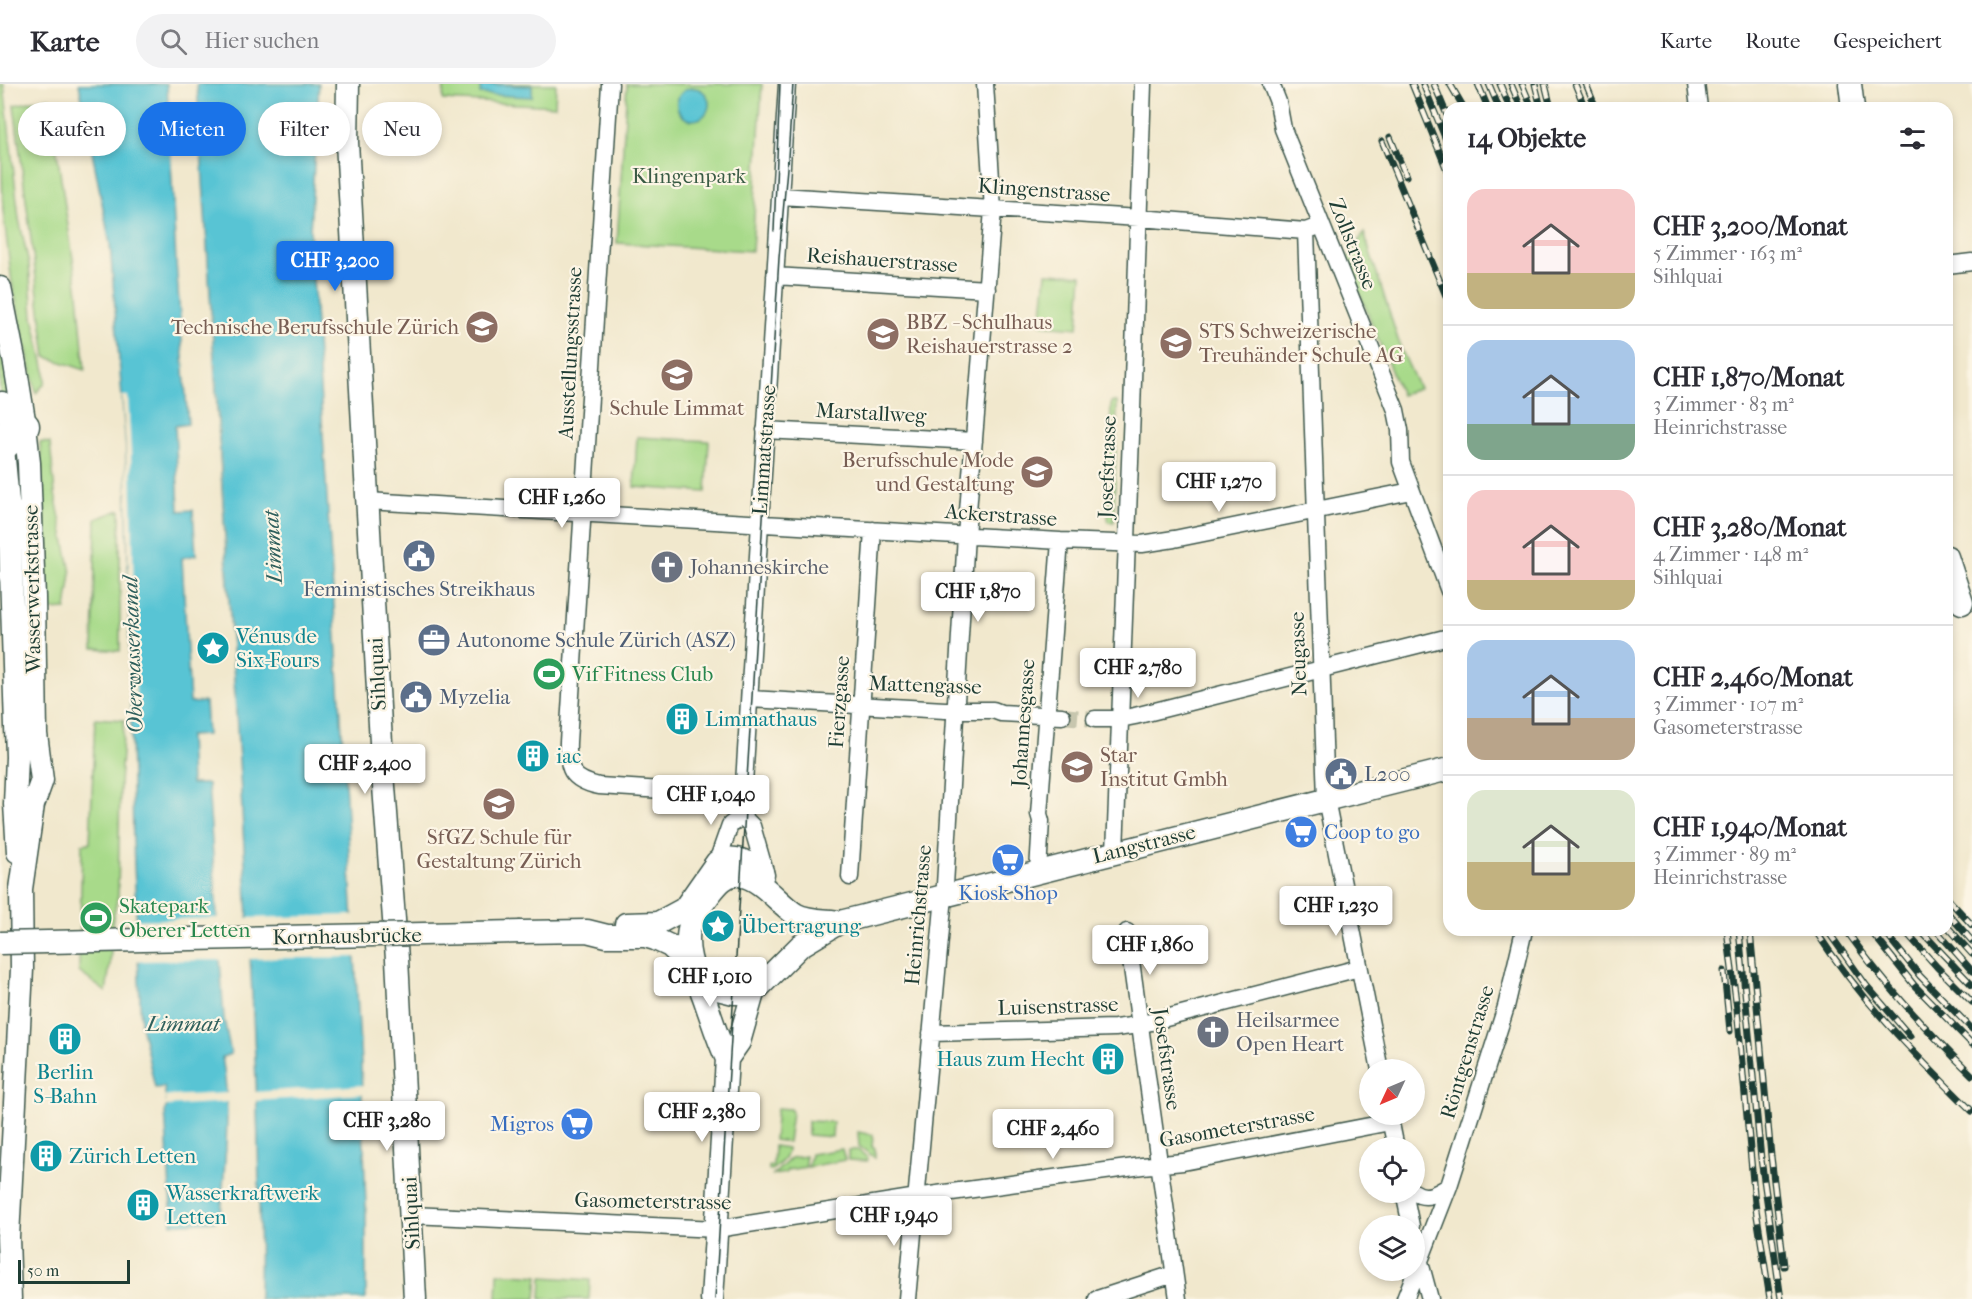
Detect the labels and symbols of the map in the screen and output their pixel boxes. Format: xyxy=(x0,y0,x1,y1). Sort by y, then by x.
park label: Klingenpark xyxy=(632,164,746,188)
street label: Klingenstrasse xyxy=(977,173,1111,207)
street label: Zollstrasse xyxy=(1324,195,1382,293)
pin: CHF 3,200 xyxy=(266,241,404,292)
street label: Reishauerstrasse xyxy=(806,243,958,277)
street label: Ausstellungsstrasse xyxy=(553,266,587,441)
school or university icon: Technische Berufsschule Zürich xyxy=(464,309,500,345)
place label: BBZ - Schulhaus Reishauerstrasse 2 xyxy=(906,310,1073,358)
place label: Technische Berufsschule Zürich xyxy=(171,315,459,339)
school or university icon: BBZ - Schulhaus Reishauerstrasse 2 xyxy=(865,316,901,352)
place label: STS Schweizerische Treuhänder Schule AG xyxy=(1199,319,1404,367)
school or university icon: STS Schweizerische Treuhänder Schule AG xyxy=(1158,325,1194,361)
school or university icon: Schule Limmat xyxy=(659,357,695,393)
street label: Limmatstrasse xyxy=(747,384,781,516)
place label: Schule Limmat xyxy=(610,396,745,420)
street label: Marstallweg xyxy=(815,398,928,428)
street label: Josefstrasse xyxy=(1093,415,1121,521)
place label: Berufsschule Mode und Gestaltung xyxy=(842,448,1015,496)
school or university icon: Berufsschule Mode und Gestaltung xyxy=(1019,454,1055,490)
pin: CHF 1,270 xyxy=(1150,462,1288,513)
pin: CHF 1,260 xyxy=(493,478,631,529)
street label: Ackerstrasse xyxy=(943,499,1058,531)
street label: Wasserwerkstrasse xyxy=(19,504,45,675)
water label: Limmat xyxy=(258,508,288,586)
public building icon: Feministisches Streikhaus xyxy=(401,538,437,574)
church icon: Johanneskirche xyxy=(649,549,685,585)
place label: Johanneskirche xyxy=(688,555,829,579)
pin: CHF 1,870 xyxy=(909,572,1047,623)
water label: Oberwasserkanal xyxy=(117,573,149,734)
place label: Feministisches Streikhaus xyxy=(303,577,535,601)
street label: Neugasse xyxy=(1285,611,1311,697)
office icon: Autonome Schule Zürich (ASZ) xyxy=(416,622,452,658)
place label: Vénus de Six-Fours xyxy=(235,624,320,672)
place label: Autonome Schule Zürich (ASZ) xyxy=(456,628,736,652)
place icon: Vénus de Six-Fours xyxy=(195,630,231,666)
street label: Sihlquai xyxy=(363,637,391,711)
pin: CHF 2,780 xyxy=(1069,648,1207,699)
street label: Fierzgasse xyxy=(824,655,854,749)
sports icon: Vif Fitness Club xyxy=(531,656,567,692)
street label: Johannesgasse xyxy=(1006,658,1039,790)
place label: Vif Fitness Club xyxy=(571,662,713,686)
street label: Mattengasse xyxy=(868,671,982,699)
public building icon: Myzelia xyxy=(398,679,434,715)
place label: Myzelia xyxy=(439,685,511,709)
building icon: Limmathaus xyxy=(664,701,700,737)
place label: Limmathaus xyxy=(705,707,817,731)
building icon: iac xyxy=(515,738,551,774)
place label: Star Institut Gmbh xyxy=(1100,743,1228,791)
pin: CHF 2,400 xyxy=(296,744,434,795)
place label: iac xyxy=(556,744,581,768)
school or university icon: Star Institut Gmbh xyxy=(1059,749,1095,785)
public building icon: L200 xyxy=(1323,756,1359,792)
place label: L200 xyxy=(1364,762,1411,786)
pin: CHF 1,040 xyxy=(642,775,780,826)
school or university icon: SfGZ Schule für Gestaltung Zürich xyxy=(481,786,517,822)
supermarket icon: Coop to go xyxy=(1283,814,1319,850)
street label: Langstrasse xyxy=(1090,820,1198,868)
place label: Coop to go xyxy=(1324,820,1420,844)
place label: SfGZ Schule für Gestaltung Zürich xyxy=(416,825,582,873)
supermarket icon: Kiosk Shop xyxy=(990,842,1026,878)
street label: Heinrichstrasse xyxy=(900,844,936,986)
place label: Kiosk Shop xyxy=(958,881,1058,905)
pin: CHF 1,230 xyxy=(1267,886,1405,937)
place label: Skatepark Oberer Letten xyxy=(119,894,250,942)
sports icon: Skatepark Oberer Letten xyxy=(78,900,114,936)
place icon: Übertragung xyxy=(700,908,736,944)
place label: Übertragung xyxy=(741,914,862,938)
street label: Kornhausbrücke xyxy=(272,923,422,949)
pin: CHF 1,860 xyxy=(1081,925,1219,976)
pin: CHF 1,010 xyxy=(641,957,779,1008)
street label: Röntgenstrasse xyxy=(1435,982,1499,1122)
street label: Luisenstrasse xyxy=(997,992,1119,1020)
street label: Josefstrasse xyxy=(1148,1004,1186,1112)
place label: Heilsarmee Open Heart xyxy=(1236,1008,1345,1056)
water label: Limmat xyxy=(144,1011,221,1037)
church icon: Heilsarmee Open Heart xyxy=(1195,1014,1231,1050)
building icon: Berlin S-Bahn xyxy=(47,1021,83,1057)
building icon: Haus zum Hecht xyxy=(1090,1041,1126,1077)
place label: Haus zum Hecht xyxy=(936,1047,1085,1071)
north arrow xyxy=(1359,1059,1425,1125)
place label: Berlin S-Bahn xyxy=(33,1060,97,1108)
pin: CHF 2,380 xyxy=(633,1092,771,1143)
pin: CHF 3,280 xyxy=(318,1101,456,1152)
street label: Gasometerstrasse xyxy=(1157,1102,1317,1152)
supermarket icon: Migros xyxy=(559,1106,595,1142)
pin: CHF 2,460 xyxy=(984,1109,1122,1160)
place label: Migros xyxy=(490,1112,554,1136)
building icon: Zürich Letten xyxy=(28,1138,64,1174)
place label: Zürich Letten xyxy=(69,1144,196,1168)
street label: Sihlquai xyxy=(397,1176,425,1250)
place label: Wasserkraftwerk Letten xyxy=(165,1181,319,1229)
building icon: Wasserkraftwerk Letten xyxy=(125,1187,161,1223)
street label: Gasometerstrasse xyxy=(574,1188,732,1214)
pin: CHF 1,940 xyxy=(825,1196,963,1247)
scale bar xyxy=(18,1257,130,1284)

